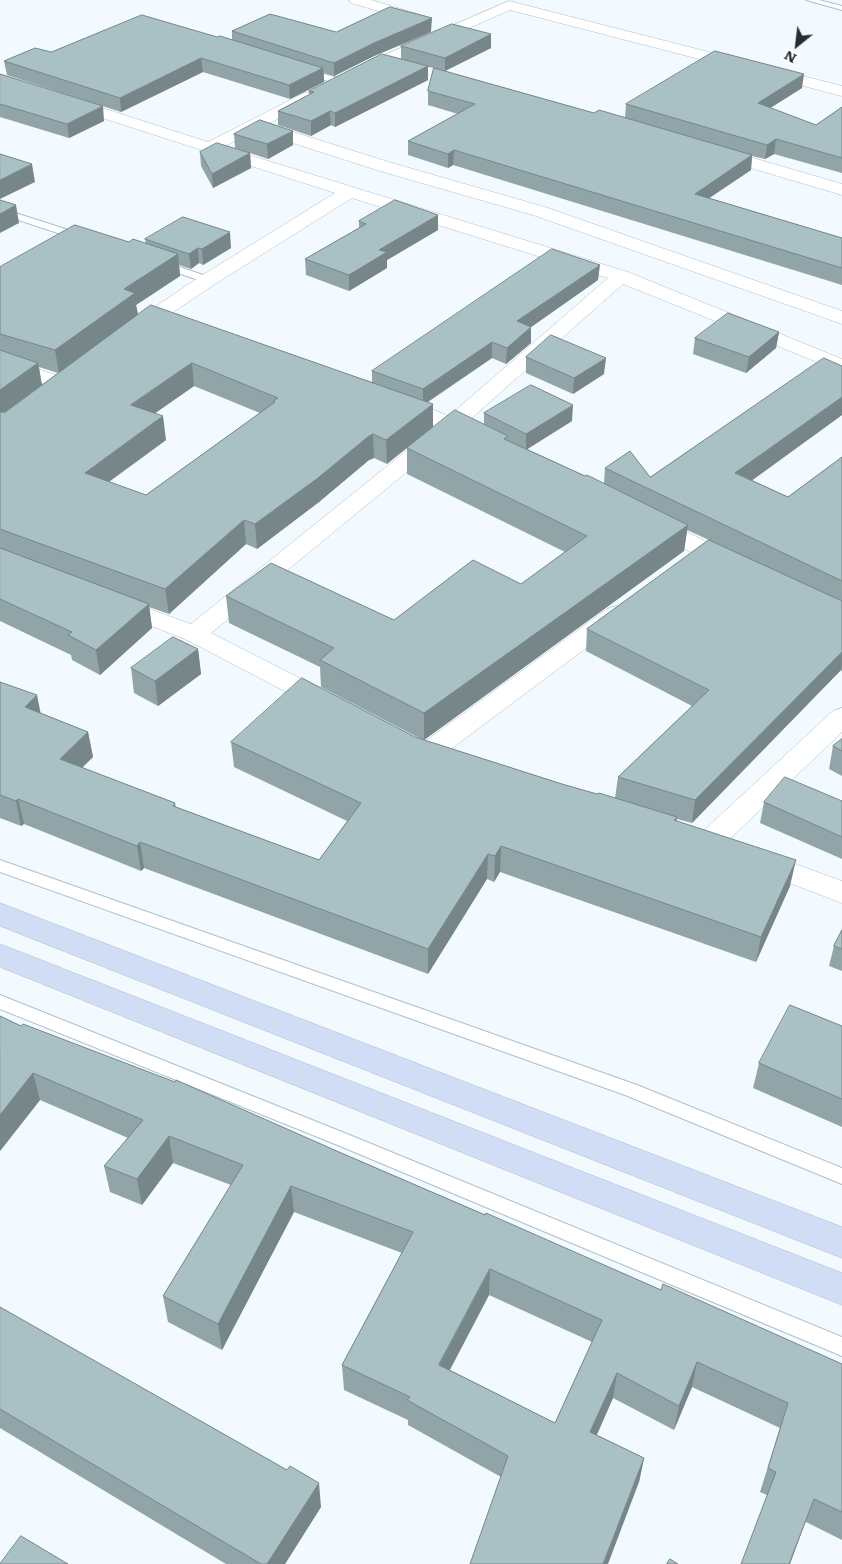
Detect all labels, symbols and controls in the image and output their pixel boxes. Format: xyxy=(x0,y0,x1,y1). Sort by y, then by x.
north arrow xyxy=(772,20,822,70)
text: N xyxy=(780,47,800,70)

